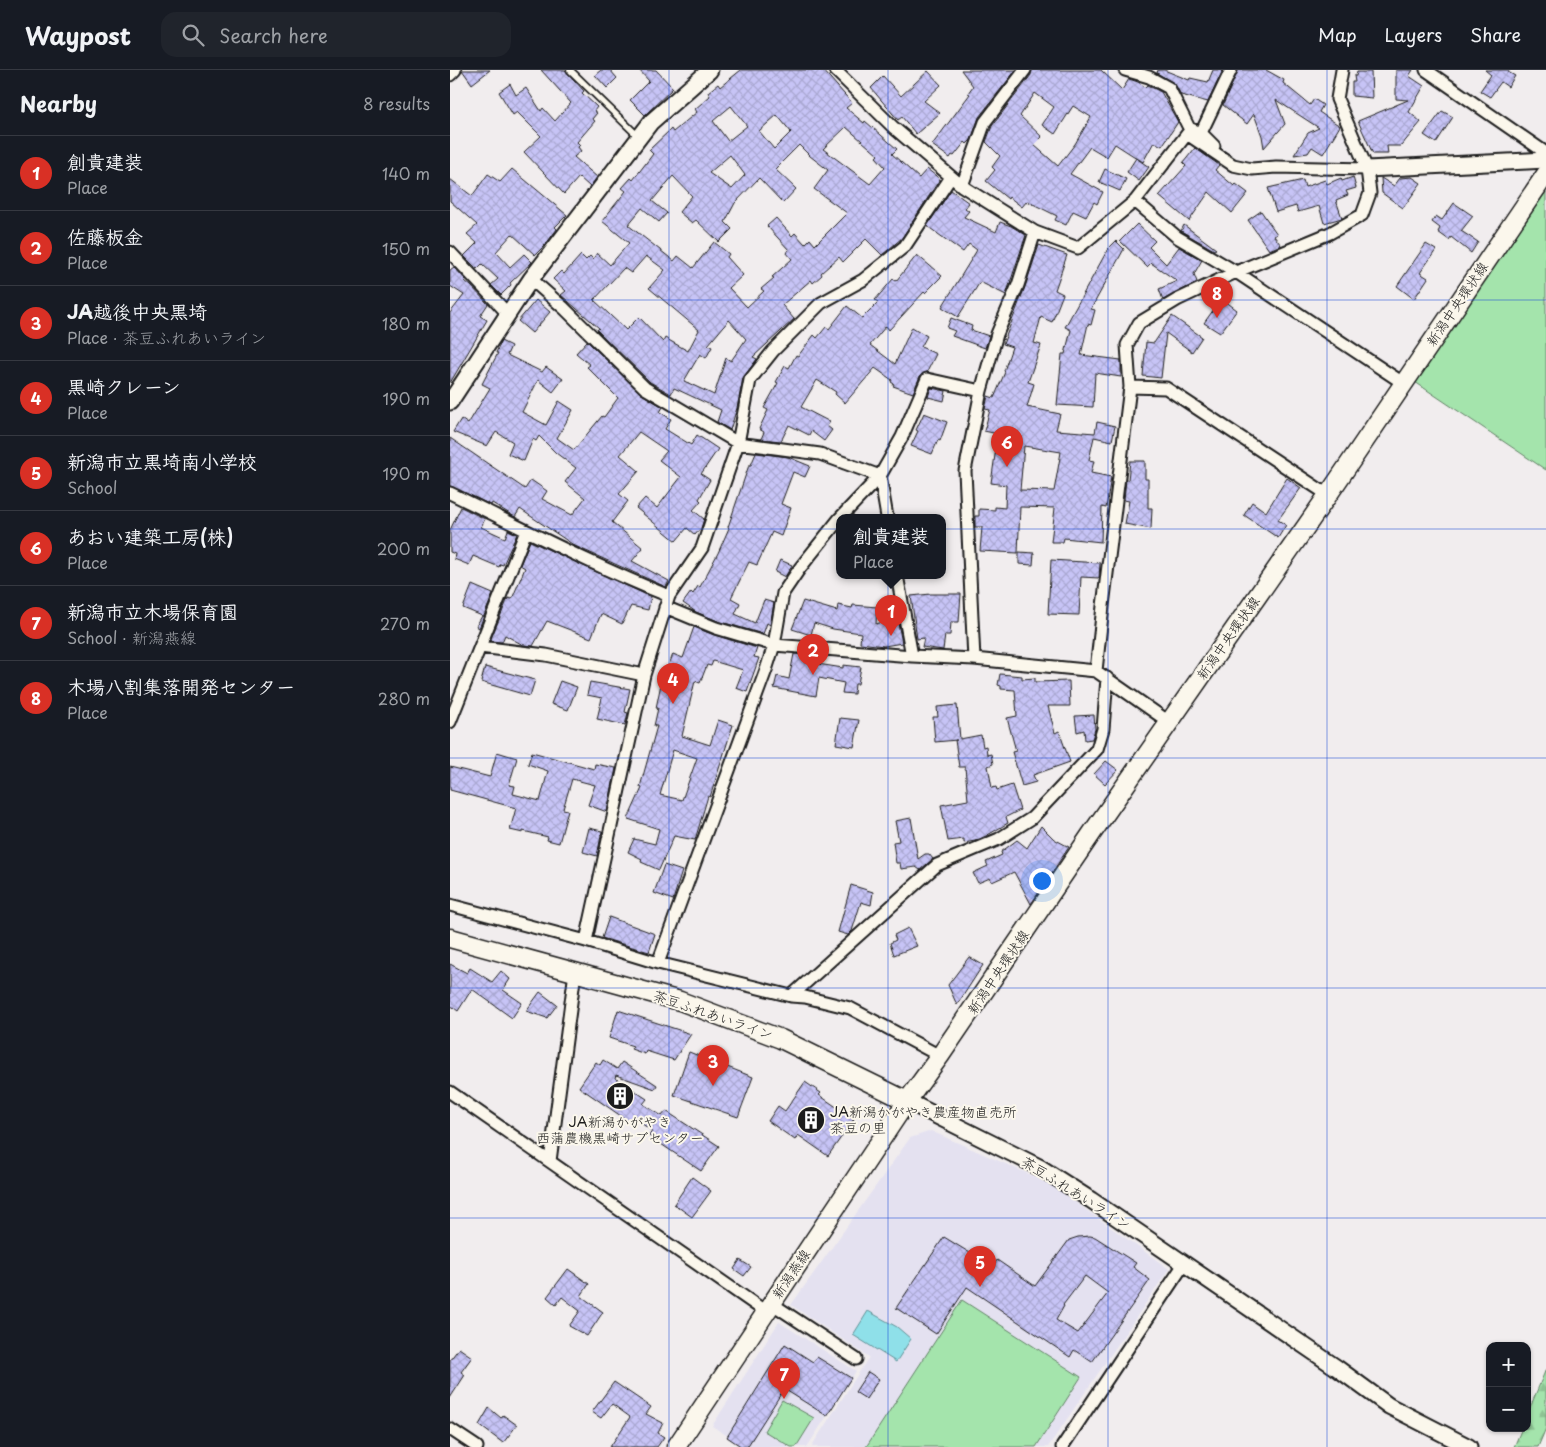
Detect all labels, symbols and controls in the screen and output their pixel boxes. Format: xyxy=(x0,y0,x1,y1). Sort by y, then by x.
search box xyxy=(161,12,511,57)
text: Waypost xyxy=(25,17,131,53)
icon: search xyxy=(179,21,207,49)
text: Search here xyxy=(219,21,328,49)
text: Map xyxy=(1318,21,1357,48)
text: Layers xyxy=(1385,21,1442,48)
text: Share xyxy=(1470,21,1521,48)
text: Nearby xyxy=(20,87,97,119)
text: 8 results xyxy=(363,91,430,115)
text: 創貴建装 xyxy=(67,147,143,175)
text: 1 xyxy=(32,161,40,185)
text: 140 m xyxy=(382,161,430,185)
text: Place xyxy=(67,175,108,199)
text: 佐藤板金 xyxy=(67,222,143,250)
text: 2 xyxy=(30,236,42,260)
text: 150 m xyxy=(382,236,430,260)
text: Place xyxy=(67,250,108,274)
street label: 新潟中央環状線 xyxy=(1420,257,1493,350)
pin: 8 xyxy=(1201,277,1233,318)
text: JA越後中央黒埼 xyxy=(67,297,207,325)
text: 3 xyxy=(31,311,41,335)
text: 180 m xyxy=(382,311,430,335)
text: Place · 茶豆ふれあいライン xyxy=(67,325,266,349)
text: 黒崎クレーン xyxy=(67,372,181,400)
text: 4 xyxy=(31,386,41,410)
text: 190 m xyxy=(382,386,430,410)
text: Place xyxy=(67,400,108,424)
pin: 6 xyxy=(991,426,1023,467)
text: 新潟市立黒埼南小学校 xyxy=(67,447,257,475)
text: 5 xyxy=(31,461,41,485)
text: 190 m xyxy=(382,461,430,485)
text: School xyxy=(67,475,117,499)
popup xyxy=(836,514,946,579)
text: 創貴建装 xyxy=(853,521,929,549)
text: あおい建築工房(株) xyxy=(67,522,233,550)
text: 6 xyxy=(30,536,42,560)
text: 200 m xyxy=(377,536,430,560)
text: Place xyxy=(853,549,894,573)
text: Place xyxy=(67,550,108,574)
street label: 新潟中央環状線 xyxy=(1191,592,1264,684)
pin: 1 xyxy=(875,595,907,636)
text: 新潟市立木場保育園 xyxy=(67,597,238,625)
text: 7 xyxy=(31,611,41,635)
text: 270 m xyxy=(380,611,430,635)
text: School · 新潟燕線 xyxy=(67,625,196,649)
pin: 2 xyxy=(797,634,829,675)
pin: 4 xyxy=(657,663,689,704)
text: 木場八割集落開発センター xyxy=(67,672,295,700)
text: 8 xyxy=(31,686,41,710)
text: 280 m xyxy=(378,686,430,710)
text: Place xyxy=(67,700,108,724)
your location xyxy=(1029,868,1055,894)
street label: 新潟中央環状線 xyxy=(961,925,1034,1018)
street label: 茶豆ふれあいライン xyxy=(650,984,776,1045)
pin: 3 xyxy=(697,1045,729,1086)
building icon: JA新潟かがやき 西蒲農機黒崎サブセンター xyxy=(605,1081,635,1111)
place label: JA新潟かがやき農産物直売所 茶豆の里 xyxy=(830,1101,1017,1138)
building icon: JA新潟かがやき農産物直売所 茶豆の里 xyxy=(796,1105,826,1135)
place label: JA新潟かがやき 西蒲農機黒崎サブセンター xyxy=(536,1111,704,1148)
street label: 茶豆ふれあいライン xyxy=(1018,1150,1135,1235)
street label: 新潟燕線 xyxy=(766,1245,815,1303)
pin: 5 xyxy=(964,1246,996,1287)
map controls xyxy=(1486,1342,1531,1432)
button: + xyxy=(1486,1342,1531,1387)
pin: 7 xyxy=(768,1358,800,1399)
button: − xyxy=(1486,1387,1531,1432)

